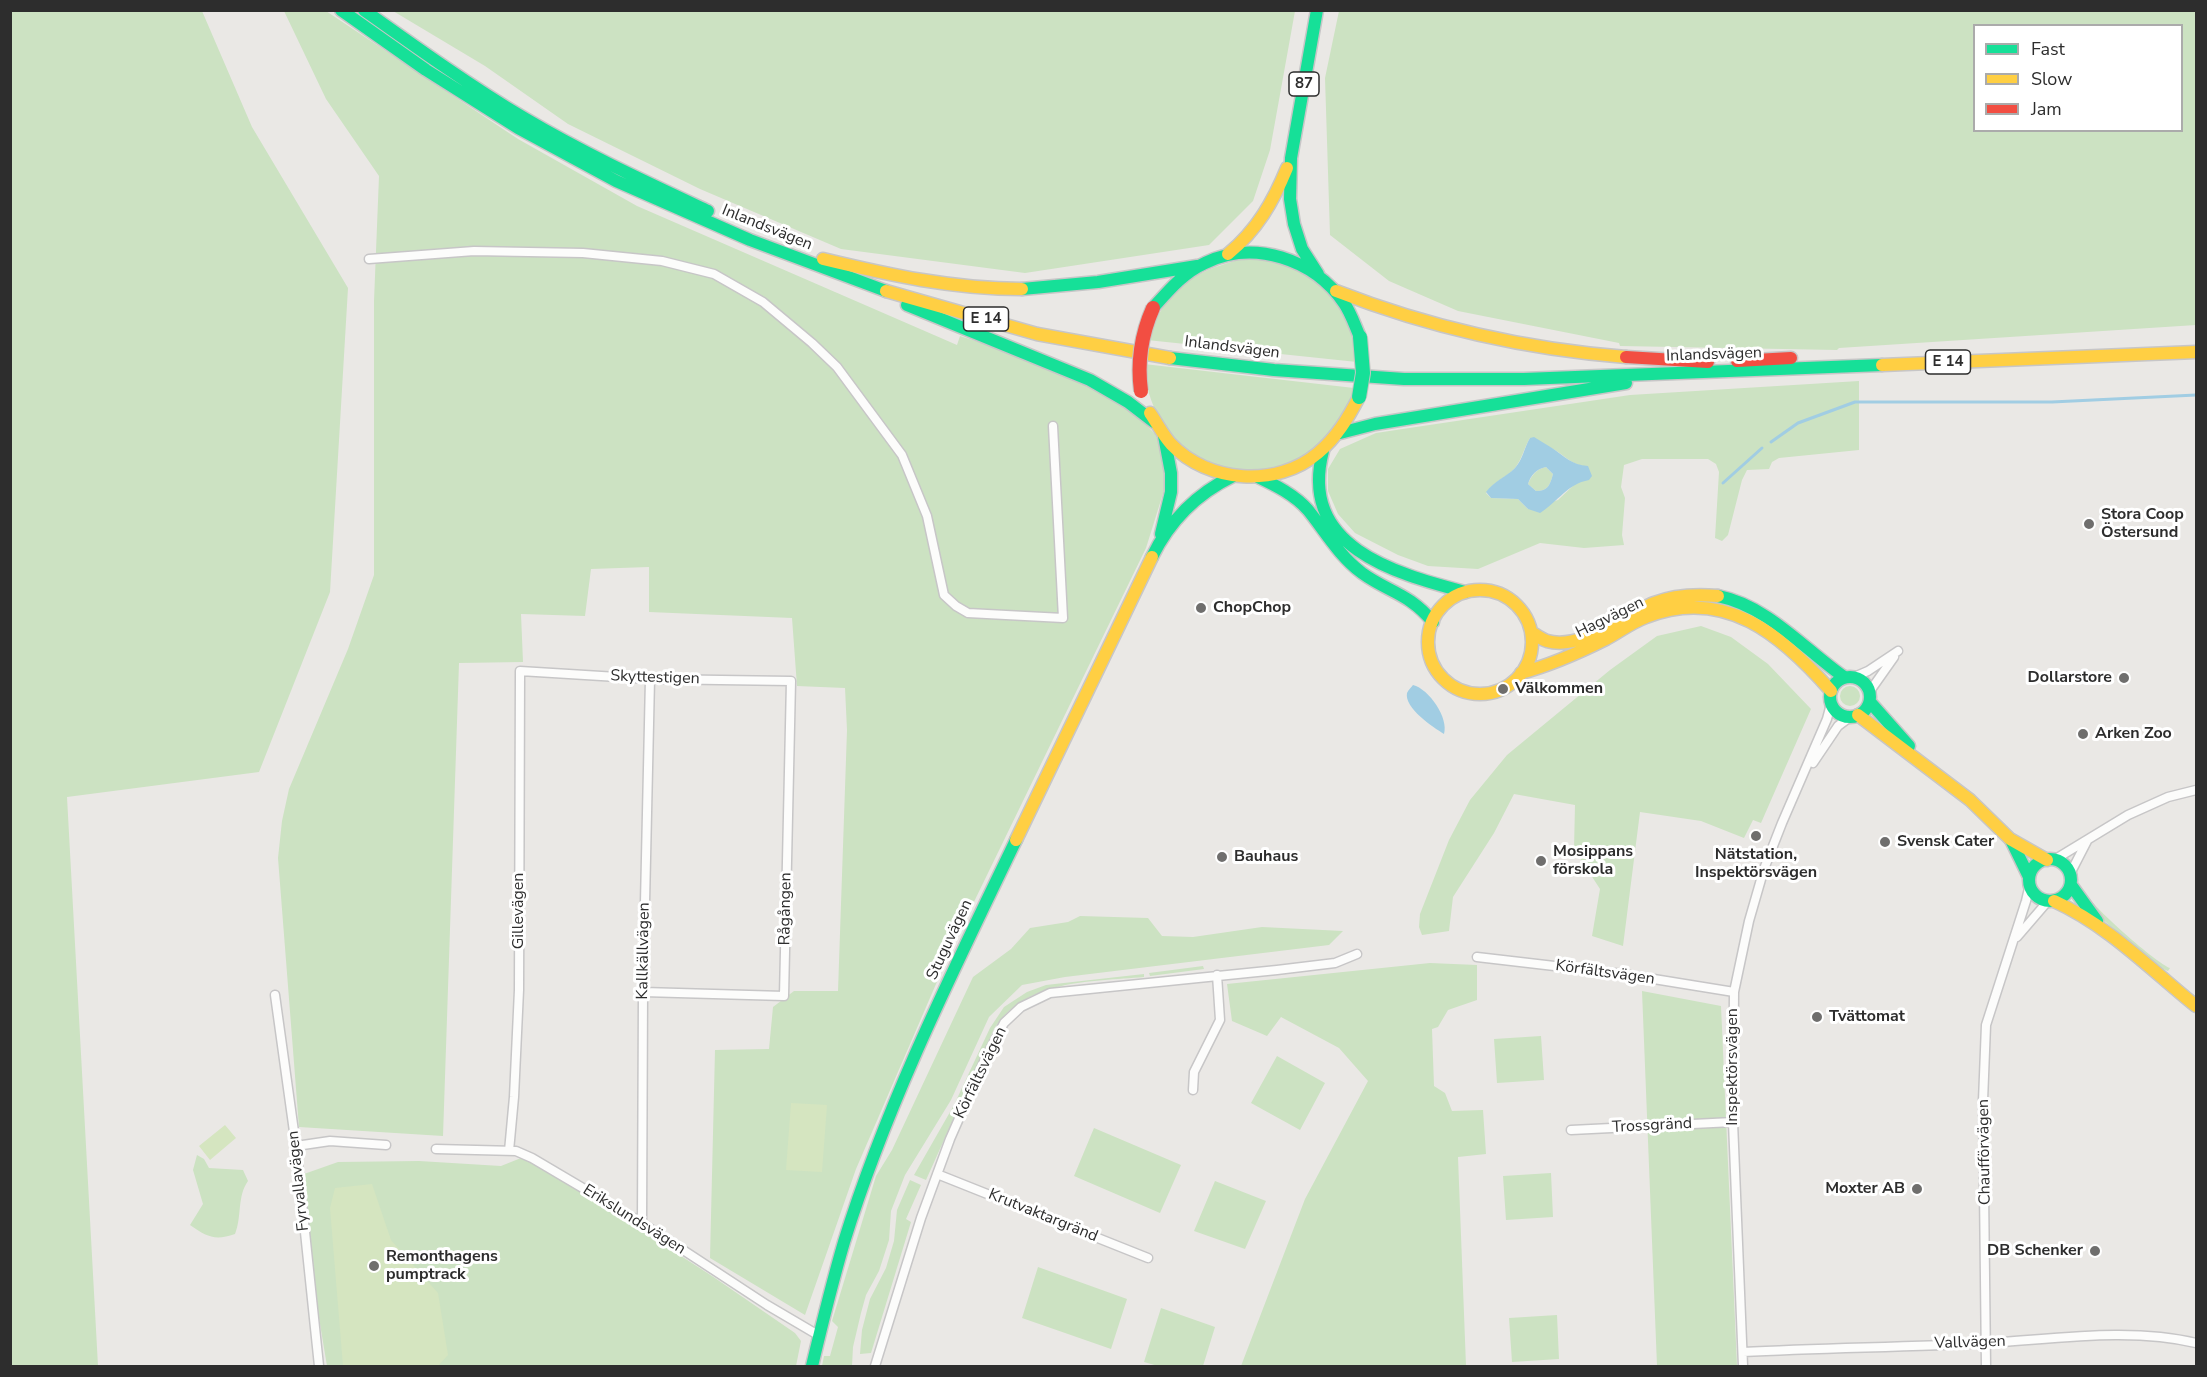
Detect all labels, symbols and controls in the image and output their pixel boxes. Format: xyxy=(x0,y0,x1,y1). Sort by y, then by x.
legend xyxy=(1973,24,2183,132)
text: Fast xyxy=(2031,37,2065,61)
text: Slow xyxy=(2031,67,2072,91)
road number: 87 xyxy=(1289,72,1319,96)
text: Jam xyxy=(2031,97,2062,121)
street label: Inlandsvägen xyxy=(719,201,815,255)
road number: E 14 xyxy=(964,307,1008,331)
street label: Inlandsvägen xyxy=(1183,333,1281,363)
street label: Inlandsvägen xyxy=(1666,344,1762,366)
road number: E 14 xyxy=(1926,350,1970,374)
place label: Stora Coop Östersund xyxy=(2101,505,2184,543)
marker: Stora Coop Östersund xyxy=(2082,517,2096,531)
street label: Hagvägen xyxy=(1573,593,1647,643)
place label: ChopChop xyxy=(1213,598,1291,618)
marker: ChopChop xyxy=(1194,601,1208,615)
street label: Skyttestigen xyxy=(610,667,700,689)
place label: Dollarstore xyxy=(2028,668,2112,688)
marker: Dollarstore xyxy=(2117,671,2131,685)
place label: Välkommen xyxy=(1515,679,1603,699)
marker: Välkommen xyxy=(1496,682,1510,696)
place label: Arken Zoo xyxy=(2095,724,2172,744)
marker: Arken Zoo xyxy=(2076,727,2090,741)
marker: Nätstation, Inspektörsvägen xyxy=(1749,829,1763,843)
place label: Svensk Cater xyxy=(1897,832,1994,852)
marker: Svensk Cater xyxy=(1878,835,1892,849)
place label: Mosippans förskola xyxy=(1553,842,1633,880)
place label: Nätstation, Inspektörsvägen xyxy=(1695,845,1817,883)
place label: Bauhaus xyxy=(1234,847,1298,867)
marker: Bauhaus xyxy=(1215,850,1229,864)
marker: Mosippans förskola xyxy=(1534,854,1548,868)
street label: Rågången xyxy=(776,872,796,946)
street label: Gillevägen xyxy=(509,873,529,949)
street label: Stuguvägen xyxy=(923,897,977,983)
street label: Kallkällvägen xyxy=(634,902,654,1000)
street label: Körfältsvägen xyxy=(1554,957,1656,989)
place label: Tvättomat xyxy=(1829,1007,1905,1027)
street label: Inspektörsvägen xyxy=(1723,1008,1743,1126)
marker: Tvättomat xyxy=(1810,1010,1824,1024)
street label: Körfältsvägen xyxy=(950,1024,1012,1122)
street label: Chaufförvägen xyxy=(1974,1099,1996,1205)
street label: Trossgränd xyxy=(1611,1114,1693,1138)
street label: Fyrvallavägen xyxy=(284,1130,314,1232)
place label: Moxter AB xyxy=(1825,1179,1905,1199)
street label: Erikslundsvägen xyxy=(579,1181,689,1259)
marker: Moxter AB xyxy=(1910,1182,1924,1196)
street label: Krutvaktargränd xyxy=(985,1185,1101,1247)
place label: DB Schenker xyxy=(1987,1241,2083,1261)
marker: DB Schenker xyxy=(2088,1244,2102,1258)
place label: Remonthagens pumptrack xyxy=(386,1247,498,1285)
marker: Remonthagens pumptrack xyxy=(367,1259,381,1273)
street label: Vallvägen xyxy=(1934,1332,2006,1354)

